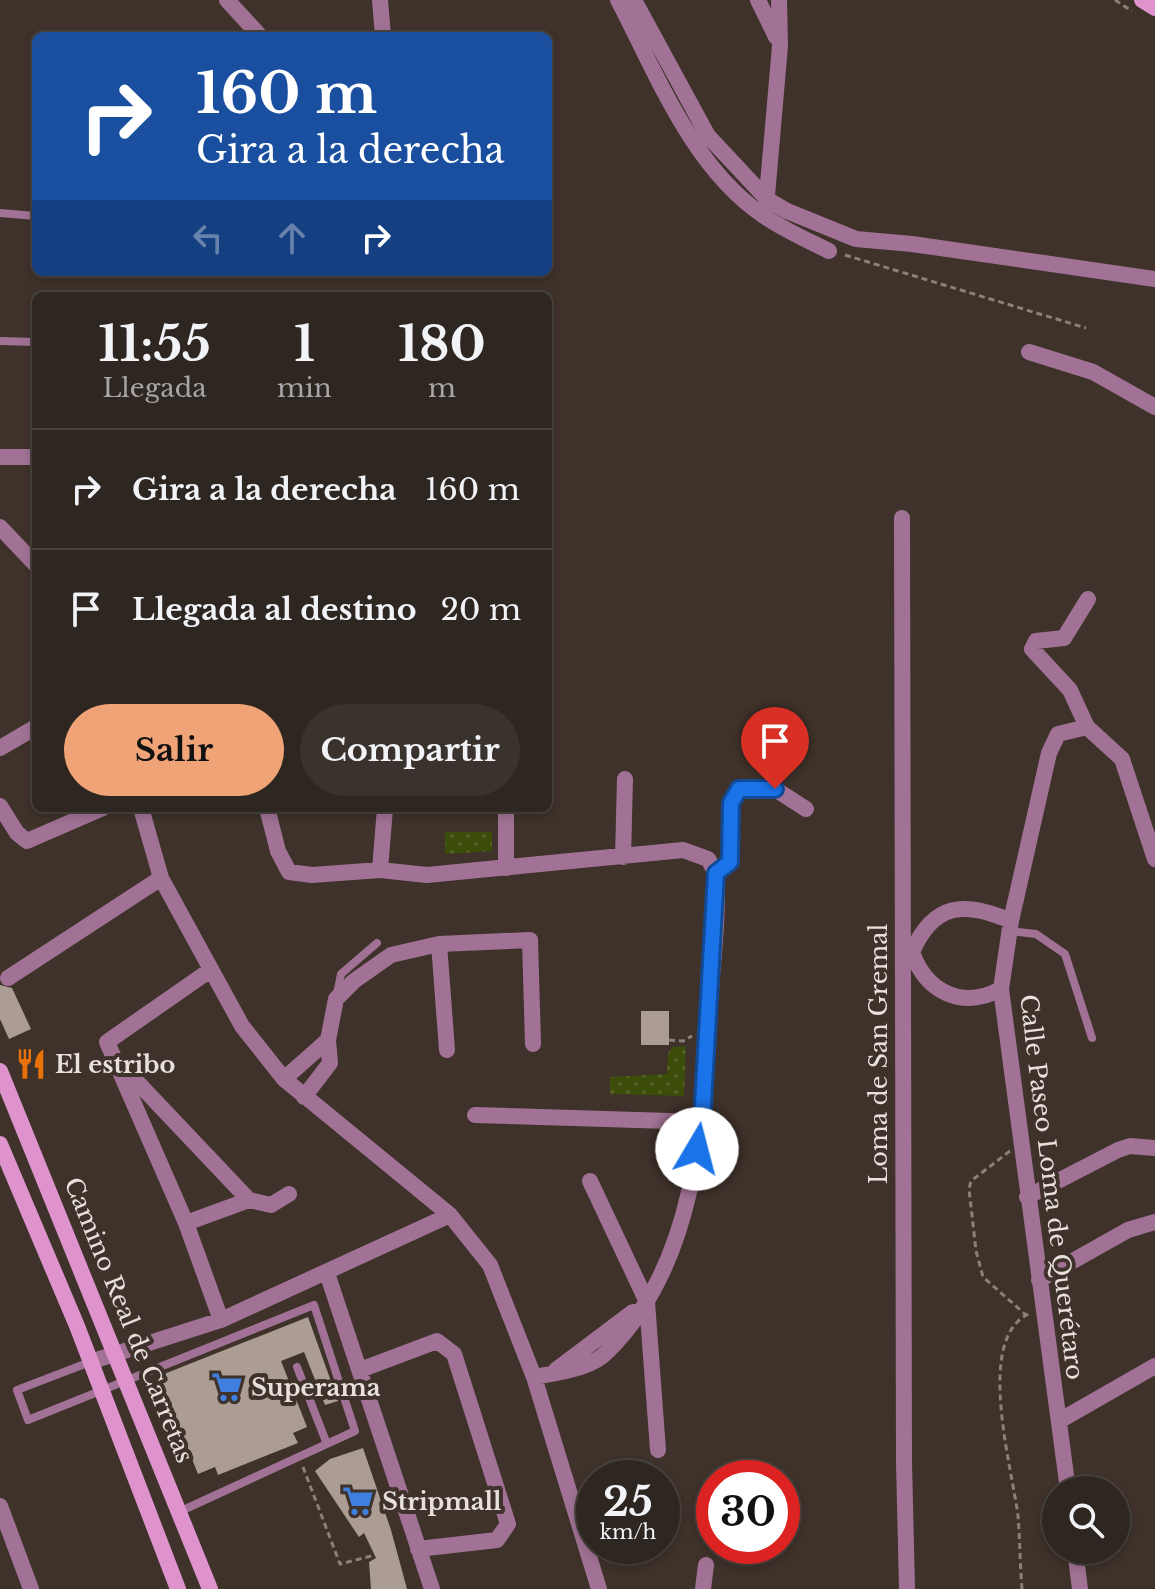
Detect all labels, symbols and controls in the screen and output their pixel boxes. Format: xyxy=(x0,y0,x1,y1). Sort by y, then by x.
text: 160 m xyxy=(196,59,377,128)
icon: right xyxy=(64,64,168,168)
text: Gira a la derecha xyxy=(196,128,504,173)
icon: left xyxy=(186,216,230,260)
icon: ahead xyxy=(270,216,314,260)
icon: right xyxy=(354,216,398,260)
text: 11:55 xyxy=(98,314,211,374)
text: 1 xyxy=(294,314,315,374)
text: 180 xyxy=(398,314,486,374)
text: Llegada xyxy=(102,372,207,404)
text: min xyxy=(277,372,332,404)
text: m xyxy=(428,372,456,404)
icon: right xyxy=(64,467,108,511)
text: Gira a la derecha xyxy=(132,471,397,508)
text: 160 m xyxy=(425,471,520,508)
icon: arrive xyxy=(64,587,108,631)
text: Llegada al destino xyxy=(132,591,417,628)
text: 20 m xyxy=(441,591,521,628)
button: Salir xyxy=(64,704,284,796)
button: Compartir xyxy=(300,704,520,796)
pin xyxy=(741,707,809,789)
icon: arrive xyxy=(753,719,797,763)
street label: Loma de San Gremal xyxy=(864,924,893,1184)
street label: Calle Paseo Loma de Querétaro xyxy=(1014,993,1090,1381)
restaurant icon: El estribo xyxy=(14,1047,48,1081)
place label: El estribo xyxy=(55,1050,175,1079)
position arrow xyxy=(655,1107,739,1191)
street label: Camino Real de Carretas xyxy=(58,1173,200,1467)
supermarket icon: Superama xyxy=(210,1370,244,1404)
place label: Superama xyxy=(251,1373,381,1402)
speed limit sign: 30 xyxy=(696,1460,800,1564)
map controls xyxy=(1042,1476,1130,1564)
button: search xyxy=(1042,1476,1130,1564)
text: 25 xyxy=(603,1477,653,1527)
supermarket icon: Stripmall xyxy=(341,1484,375,1518)
place label: Stripmall xyxy=(382,1487,502,1516)
text: km/h xyxy=(600,1520,656,1544)

